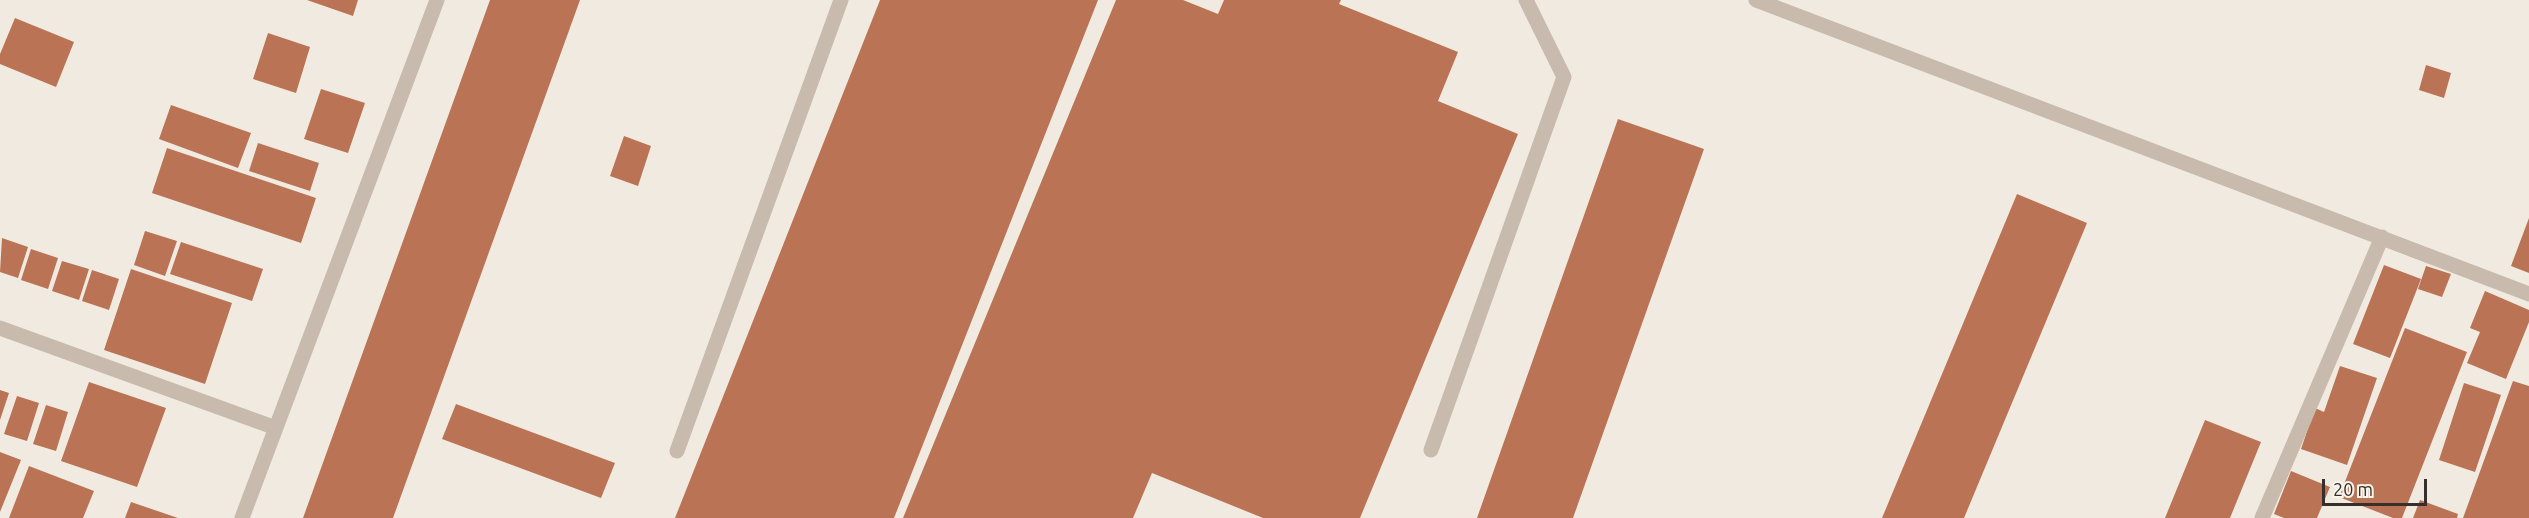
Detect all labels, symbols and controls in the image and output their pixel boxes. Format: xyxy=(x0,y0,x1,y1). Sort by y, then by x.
scale bar xyxy=(2325,467,2430,505)
text: 20 m xyxy=(2333,479,2373,499)

